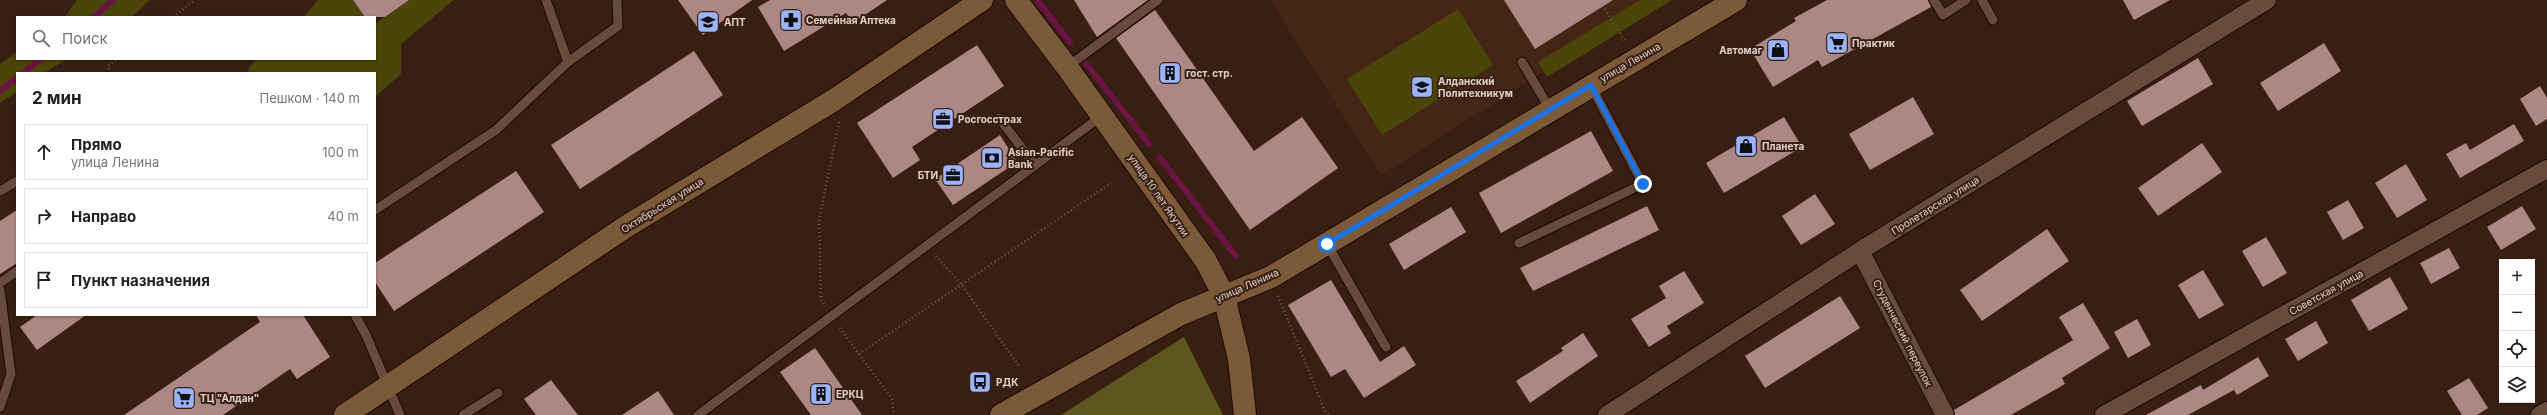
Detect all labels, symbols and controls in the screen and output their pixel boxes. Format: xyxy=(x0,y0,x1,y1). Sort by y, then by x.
pharmacy icon: Семейная Аптека xyxy=(778,7,804,33)
school or university icon: АПТ xyxy=(695,9,721,35)
place label: Семейная Аптека xyxy=(806,14,896,26)
search box xyxy=(16,16,376,60)
place label: АПТ xyxy=(724,16,746,28)
icon: search xyxy=(30,27,52,49)
text: Поиск xyxy=(62,29,108,48)
supermarket icon: Практик xyxy=(1824,30,1850,56)
shop icon: Автомаг xyxy=(1765,37,1791,63)
place label: Практик xyxy=(1852,37,1895,49)
street label: улица Ленина xyxy=(1598,40,1662,84)
place label: Автомаг xyxy=(1719,44,1762,56)
building icon: гост. стр. xyxy=(1157,60,1183,86)
place label: гост. стр. xyxy=(1186,67,1233,79)
school or university icon: Алданский Политехникум xyxy=(1409,74,1435,100)
place label: Алданский Политехникум xyxy=(1438,75,1513,100)
text: 2 мин xyxy=(32,88,82,108)
text: Пешком · 140 m xyxy=(260,90,360,106)
office icon: Росгосстрах xyxy=(930,106,956,132)
place label: Росгосстрах xyxy=(958,113,1022,125)
shop icon: Планета xyxy=(1733,133,1759,159)
text: Прямо xyxy=(71,135,122,154)
place label: Планета xyxy=(1762,140,1804,152)
icon: ahead xyxy=(33,141,55,163)
text: 100 m xyxy=(322,144,359,160)
bank icon: Asian-Pacific Bank xyxy=(979,145,1005,171)
place label: Asian-Pacific Bank xyxy=(1008,146,1074,170)
street label: улица 10 лет Якутии xyxy=(1126,152,1192,239)
text: улица Ленина xyxy=(71,154,159,170)
office icon: БТИ xyxy=(940,162,966,188)
place label: БТИ xyxy=(918,169,938,181)
street label: Пролетарская улица xyxy=(1889,173,1981,237)
street label: Октябрьская улица xyxy=(619,175,705,235)
route end xyxy=(1634,175,1652,193)
icon: right xyxy=(33,205,55,227)
text: Направо xyxy=(71,207,136,226)
text: 40 m xyxy=(327,208,359,224)
route start xyxy=(1318,235,1336,253)
map controls xyxy=(2499,259,2535,403)
button: + xyxy=(2499,259,2535,295)
street label: улица Ленина xyxy=(1214,266,1280,304)
street label: Советская улица xyxy=(2287,267,2365,317)
icon: arrive xyxy=(33,269,55,291)
text: Пункт назначения xyxy=(71,271,210,290)
street label: Студенческий переулок xyxy=(1871,277,1936,389)
button: − xyxy=(2499,295,2535,331)
button: locate xyxy=(2499,331,2535,367)
button: layers xyxy=(2499,367,2535,403)
bus stop icon: РДК xyxy=(967,369,993,395)
place label: РДК xyxy=(996,376,1018,388)
building icon: ЕРКЦ xyxy=(808,381,834,407)
supermarket icon: ТЦ "Алдан" xyxy=(171,385,197,411)
place label: ЕРКЦ xyxy=(836,388,864,400)
place label: ТЦ "Алдан" xyxy=(200,392,259,404)

